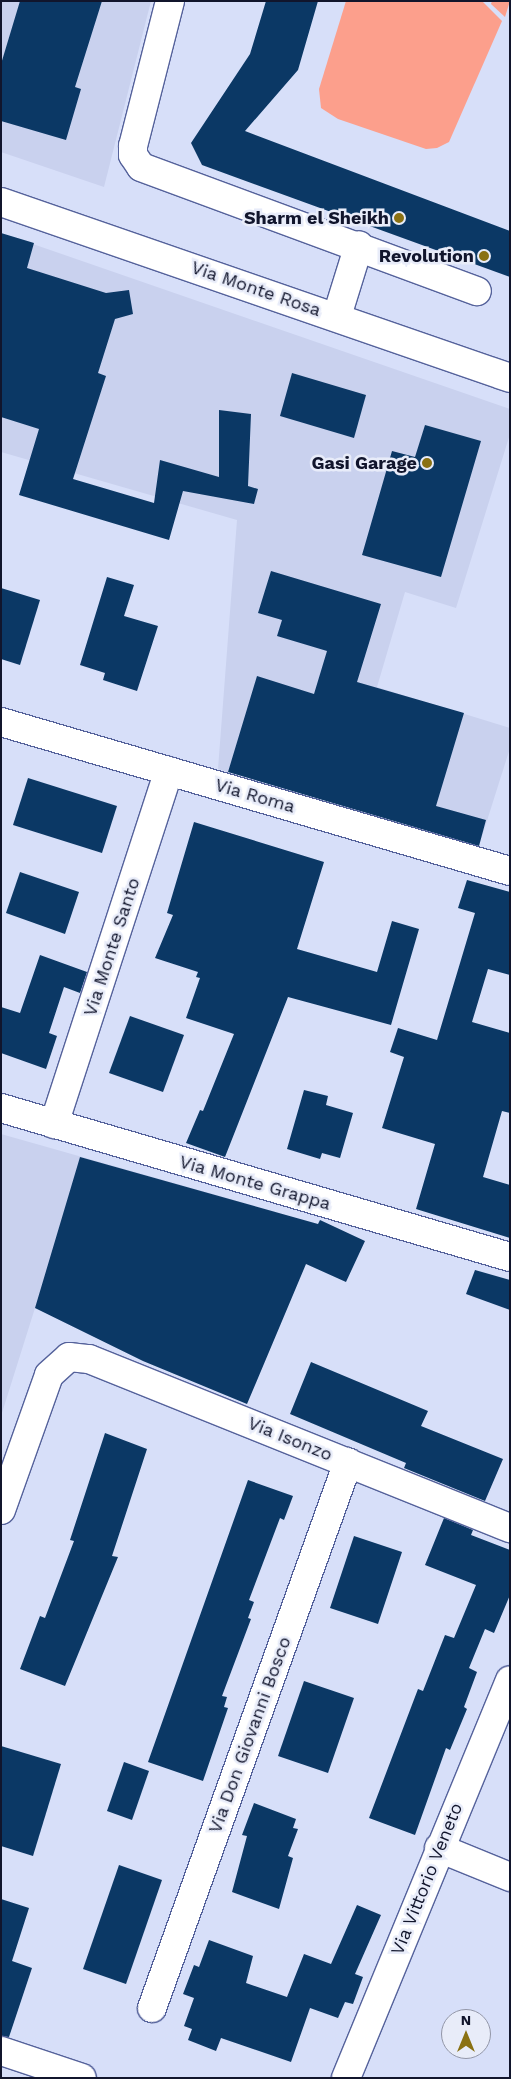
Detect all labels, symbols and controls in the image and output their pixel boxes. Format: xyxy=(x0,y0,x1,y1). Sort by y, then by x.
place label: Sharm el Sheikh xyxy=(244,207,389,229)
marker: Sharm el Sheikh xyxy=(393,212,405,224)
place label: Revolution xyxy=(379,245,474,267)
marker: Revolution xyxy=(478,250,490,262)
street label: Via Monte Rosa xyxy=(188,257,324,321)
place label: Gasi Garage xyxy=(311,452,417,474)
marker: Gasi Garage xyxy=(421,457,433,469)
street label: Via Roma xyxy=(212,774,298,818)
street label: Via Monte Santo xyxy=(79,875,145,1019)
street label: Via Monte Grappa xyxy=(177,1151,333,1215)
street label: Via Isonzo xyxy=(244,1412,336,1466)
street label: Via Don Giovanni Bosco xyxy=(204,1634,296,1836)
street label: Via Vittorio Veneto xyxy=(386,1799,468,1959)
north arrow xyxy=(441,2009,491,2059)
text: N xyxy=(461,2012,471,2028)

